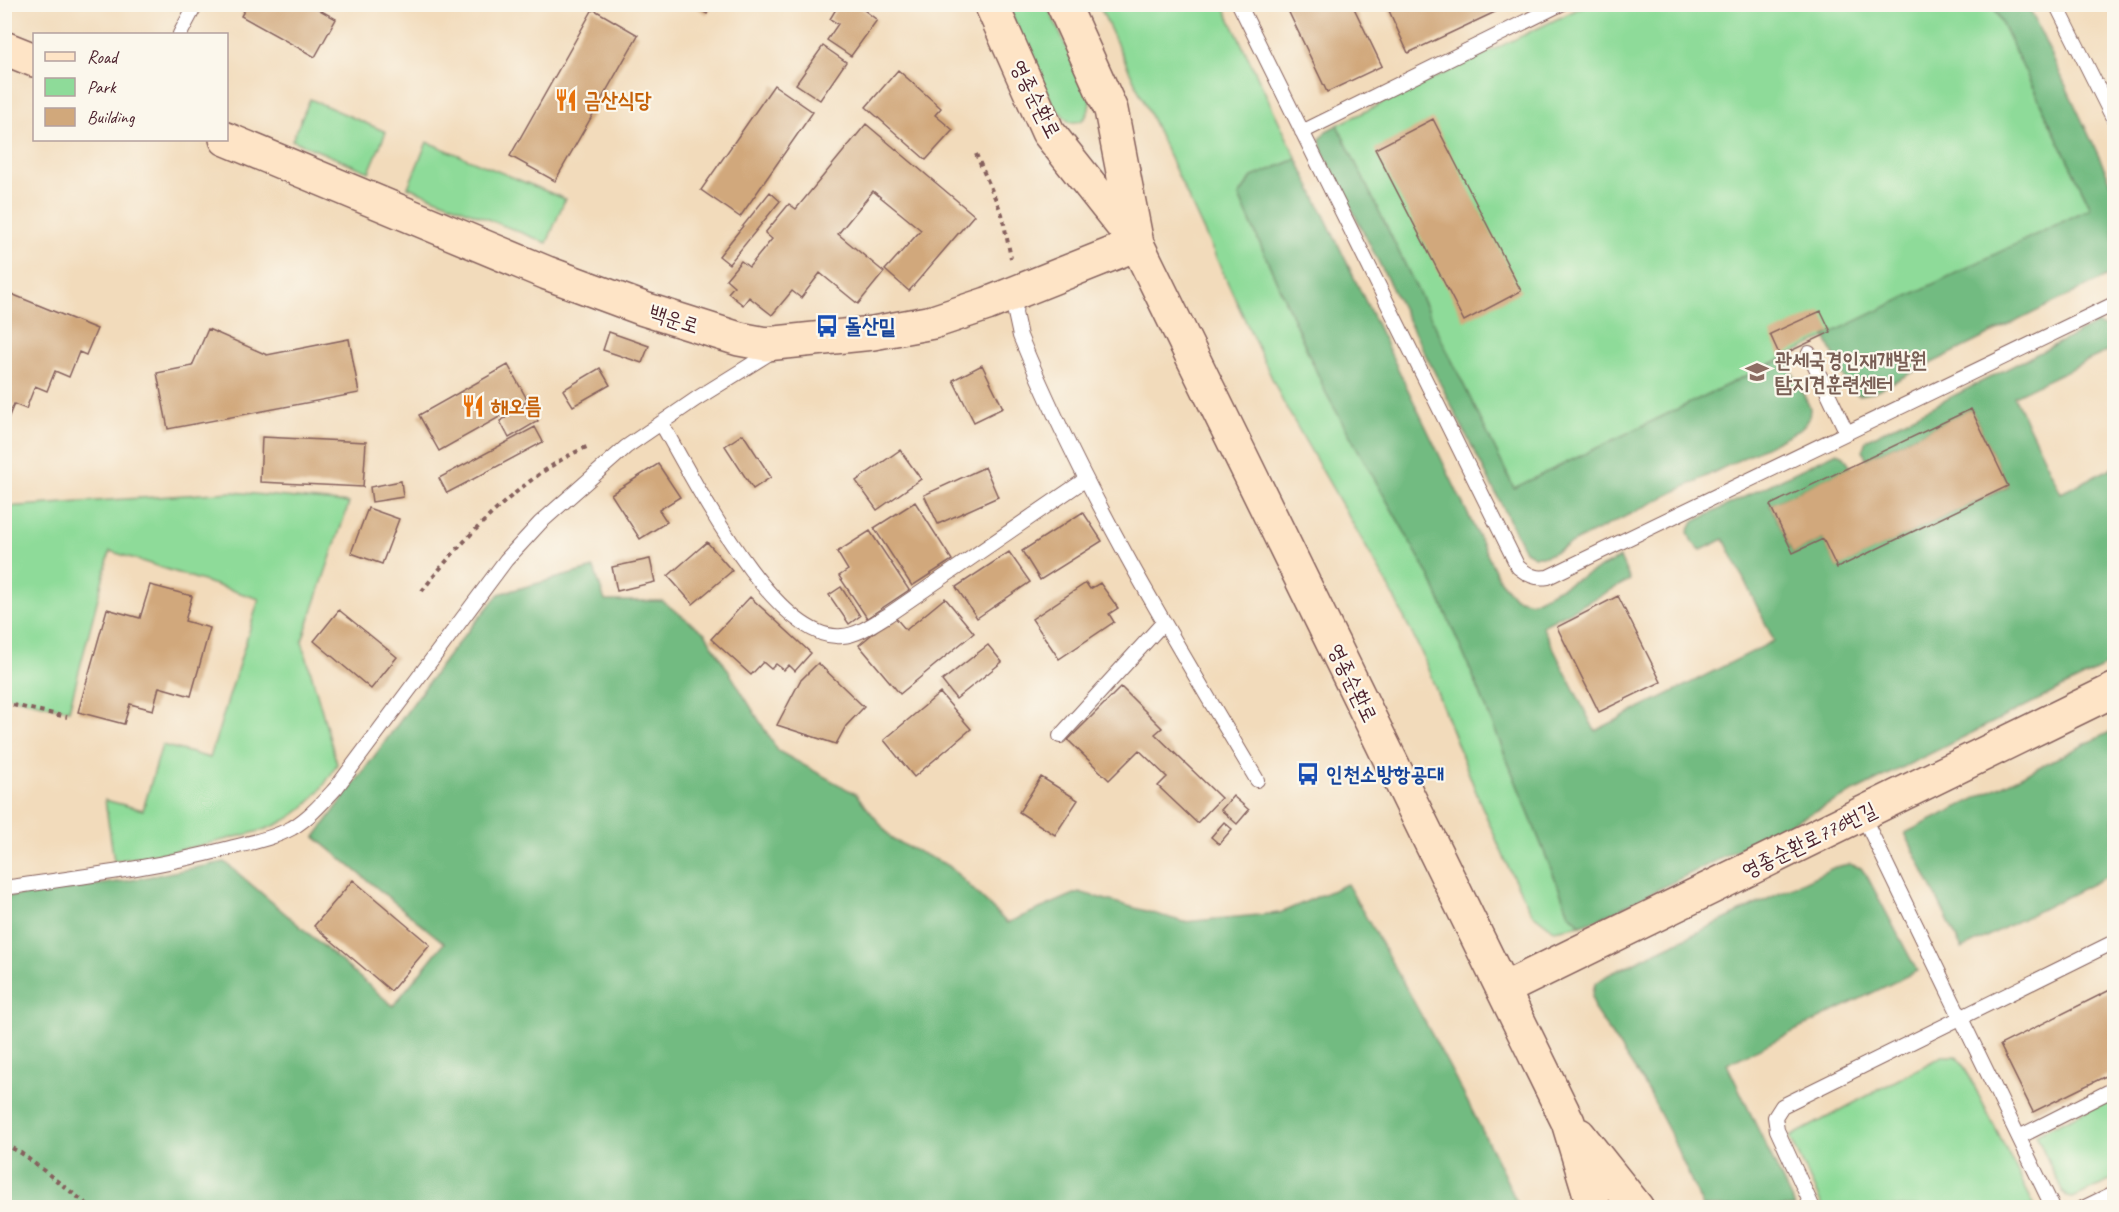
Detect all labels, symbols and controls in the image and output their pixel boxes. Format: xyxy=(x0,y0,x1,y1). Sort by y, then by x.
legend xyxy=(33,33,228,141)
text: Road xyxy=(87,46,120,68)
street label: 영종순환로 xyxy=(1005,55,1067,143)
text: Park xyxy=(87,76,117,98)
restaurant icon: 금산식당 xyxy=(553,87,579,113)
place label: 금산식당 xyxy=(584,87,652,113)
text: Building xyxy=(87,106,136,128)
street label: 백운로 xyxy=(646,299,702,339)
bus stop icon: 돌산밑 xyxy=(814,313,840,339)
place label: 돌산밑 xyxy=(845,313,896,339)
place label: 관세국경인재개발원 탐지견훈련센터 xyxy=(1775,347,1927,397)
school or university icon: 관세국경인재개발원 탐지견훈련센터 xyxy=(1744,359,1770,385)
restaurant icon: 해오름 xyxy=(460,393,486,419)
place label: 해오름 xyxy=(490,393,542,419)
street label: 영종순환로 xyxy=(1323,639,1383,727)
bus stop icon: 인천소방항공대 xyxy=(1295,761,1321,787)
place label: 인천소방항공대 xyxy=(1326,761,1444,787)
street label: 영종순환로776번길 xyxy=(1737,796,1881,884)

